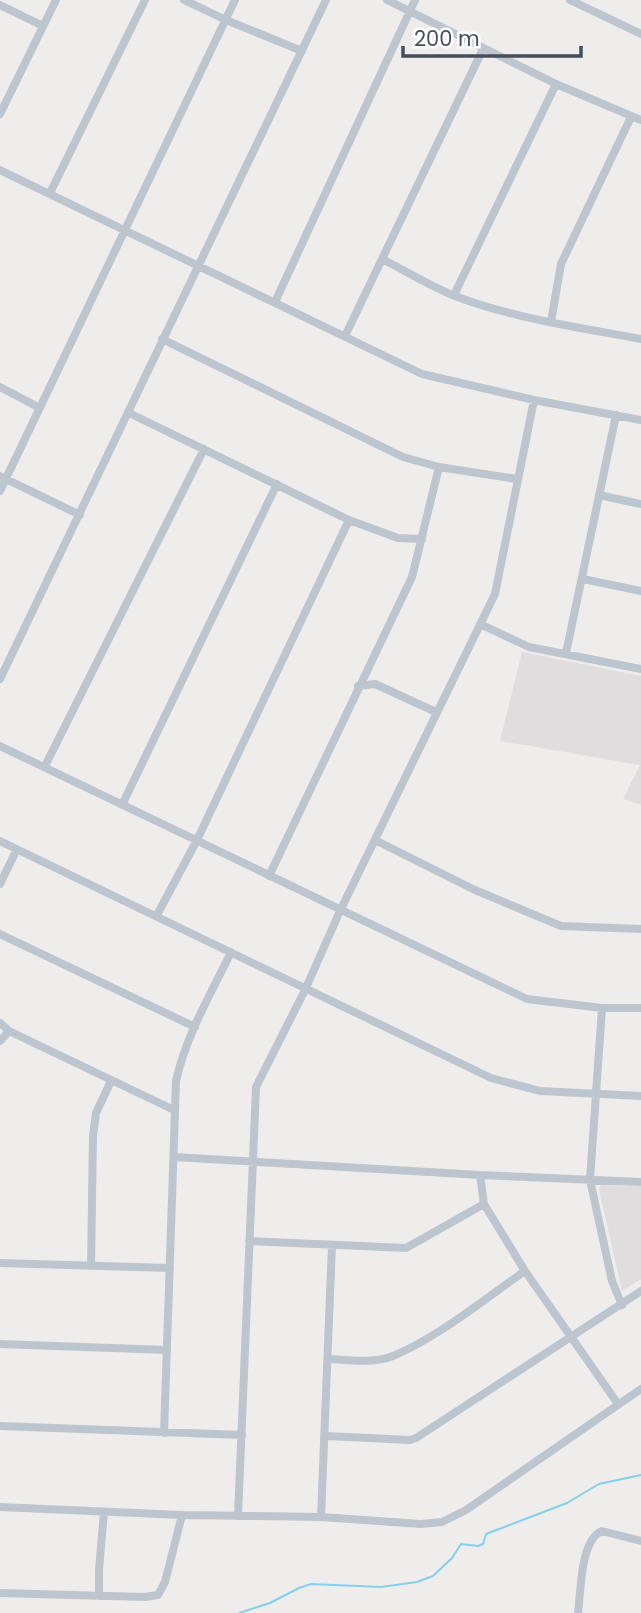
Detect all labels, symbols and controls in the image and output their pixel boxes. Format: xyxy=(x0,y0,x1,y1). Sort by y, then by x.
scale bar xyxy=(403,14,582,58)
text: 200 m xyxy=(414,24,480,53)

